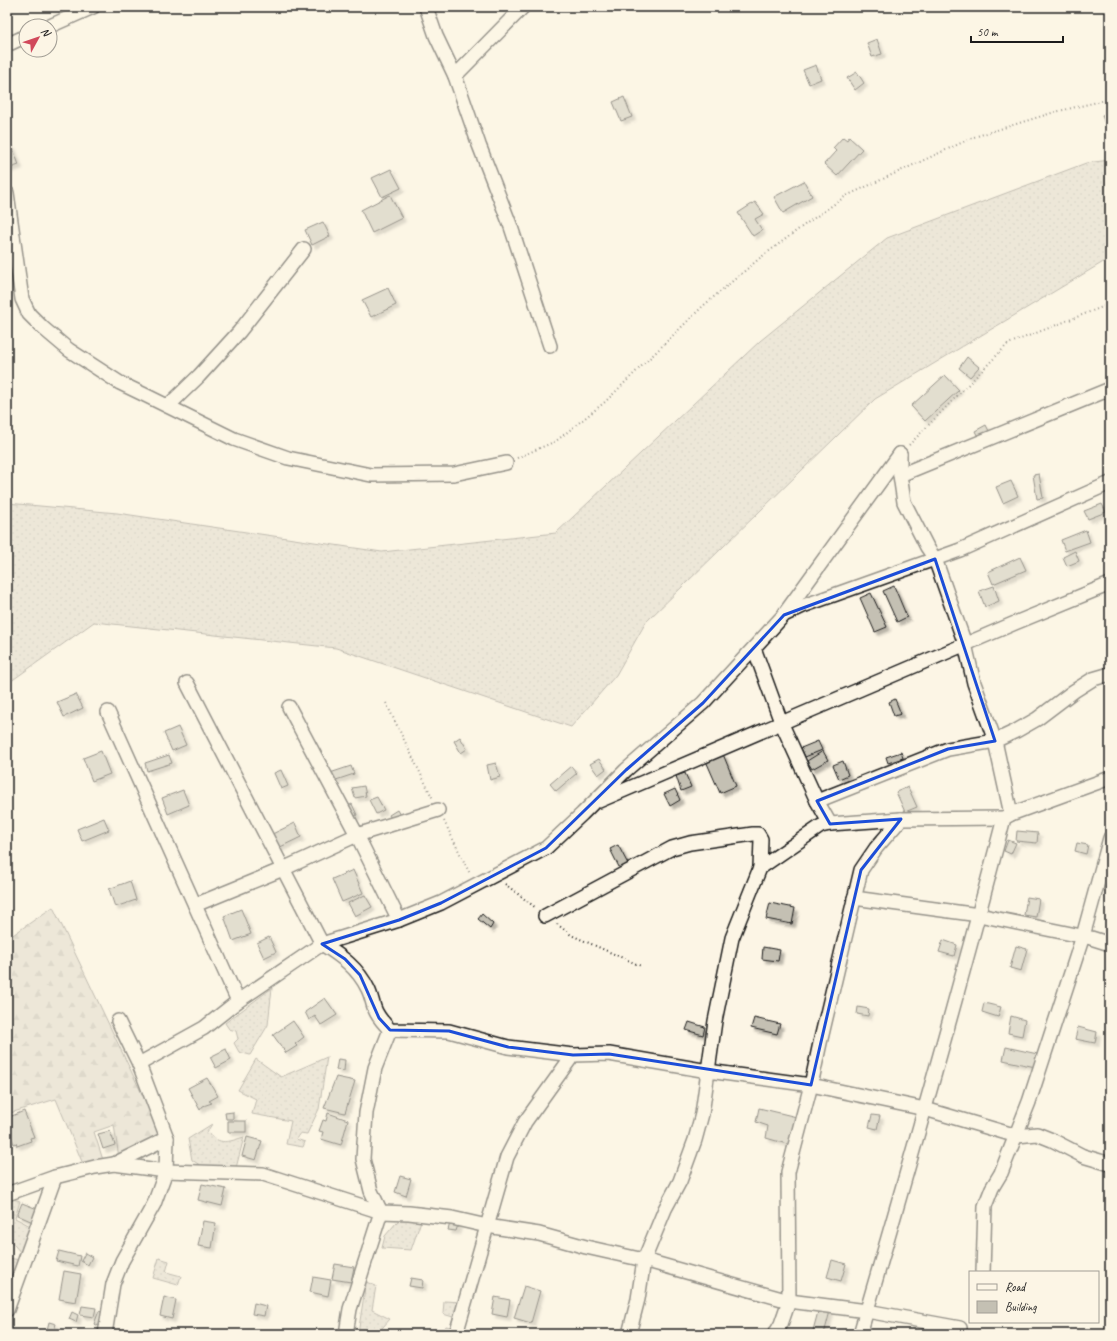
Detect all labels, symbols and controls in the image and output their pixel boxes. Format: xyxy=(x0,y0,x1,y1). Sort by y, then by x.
north arrow xyxy=(18,18,58,58)
scale bar xyxy=(971,18,1063,44)
text: N xyxy=(38,24,55,40)
text: 50 m xyxy=(977,24,999,40)
legend xyxy=(969,1271,1099,1323)
text: Road xyxy=(1005,1279,1027,1295)
text: Building xyxy=(1005,1299,1037,1315)

